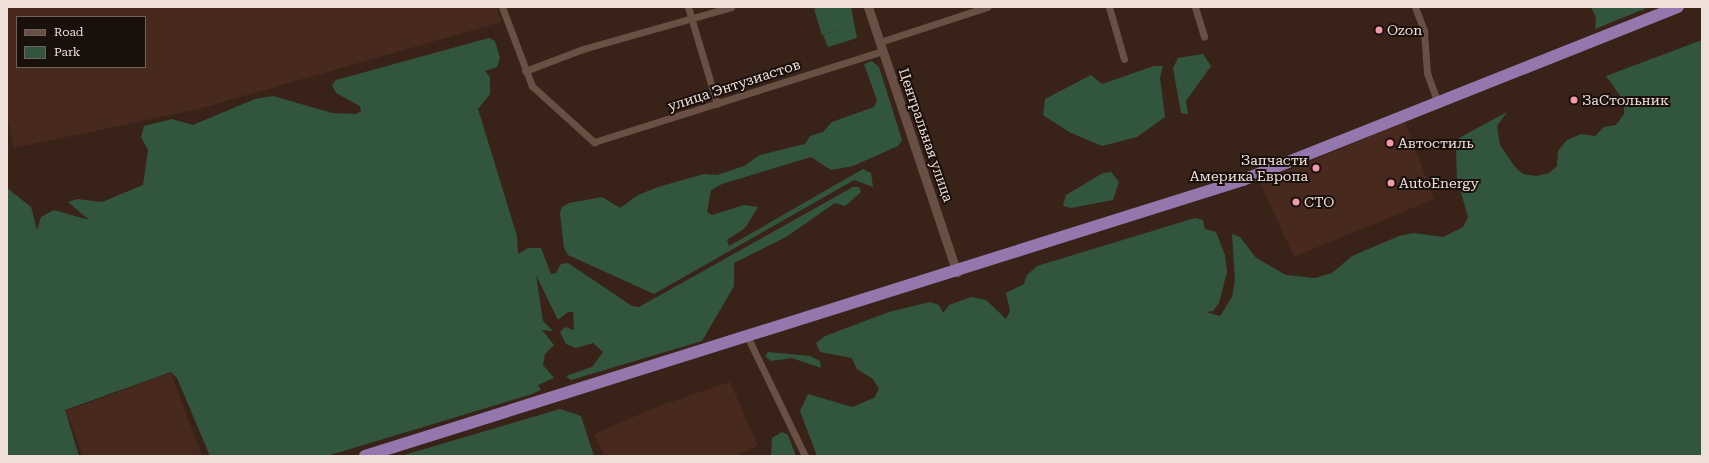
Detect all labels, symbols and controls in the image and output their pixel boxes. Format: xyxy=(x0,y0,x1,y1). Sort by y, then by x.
legend xyxy=(16,16,146,68)
place label: Ozon xyxy=(1387,22,1422,38)
text: Road xyxy=(54,25,83,39)
marker: Ozon xyxy=(1374,25,1384,35)
text: Park xyxy=(54,45,80,59)
street label: улица Энтузиастов xyxy=(666,56,802,114)
street label: Центральная улица xyxy=(895,66,957,204)
place label: ЗаСтольник xyxy=(1582,92,1669,108)
marker: ЗаСтольник xyxy=(1569,95,1579,105)
place label: Автостиль xyxy=(1398,135,1474,151)
marker: Автостиль xyxy=(1385,138,1395,148)
place label: Запчасти Америка Европа xyxy=(1190,152,1308,184)
marker: Запчасти Америка Европа xyxy=(1311,163,1321,173)
place label: AutoEnergy xyxy=(1399,175,1479,191)
marker: AutoEnergy xyxy=(1386,178,1396,188)
place label: СТО xyxy=(1304,194,1334,210)
marker: СТО xyxy=(1291,197,1301,207)

